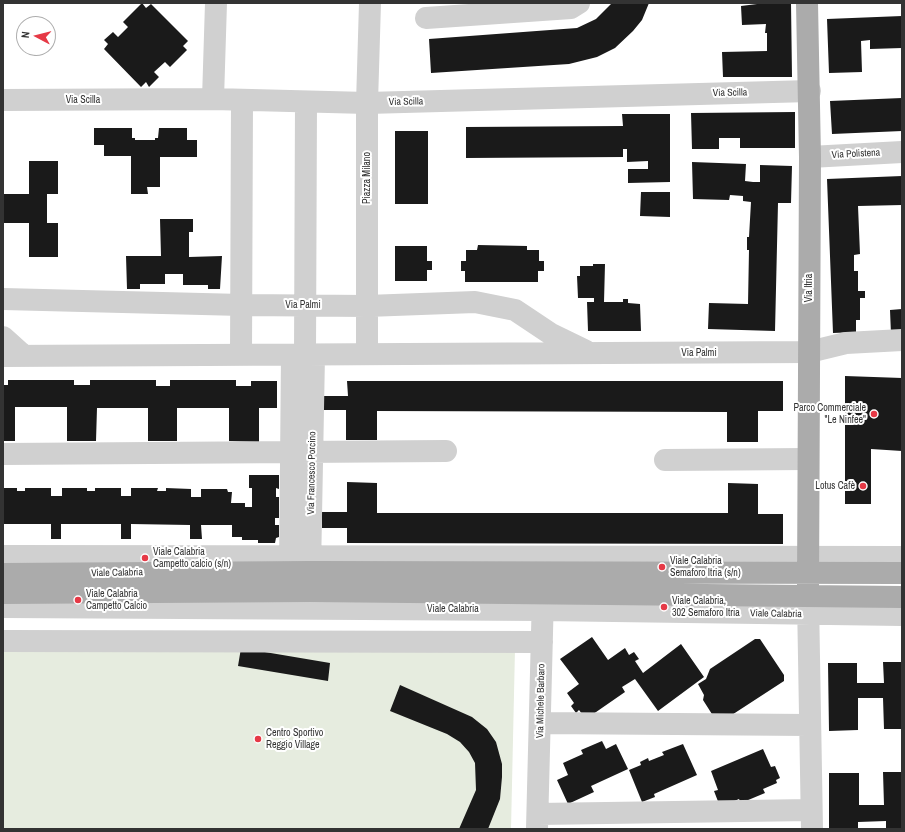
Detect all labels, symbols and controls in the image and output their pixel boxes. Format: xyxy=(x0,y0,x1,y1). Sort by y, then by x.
north arrow xyxy=(16,16,56,56)
text: N xyxy=(18,31,32,39)
street label: Via Scilla xyxy=(713,87,747,99)
street label: Via Scilla xyxy=(66,94,100,106)
street label: Via Scilla xyxy=(389,96,423,108)
street label: Via Polistena xyxy=(831,147,881,161)
street label: Piazza Milano xyxy=(361,152,373,204)
street label: Via Itria xyxy=(803,274,815,302)
street label: Via Palmi xyxy=(285,299,321,311)
street label: Via Palmi xyxy=(681,347,717,359)
place label: Parco Commerciale "Le Ninfee" xyxy=(794,402,866,426)
marker: Parco Commerciale "Le Ninfee" xyxy=(869,409,879,419)
street label: Via Francesco Porcino xyxy=(305,431,319,515)
place label: Lotus Cafè xyxy=(815,480,855,492)
marker: Lotus Cafè xyxy=(858,481,868,491)
place label: Viale Calabria Campetto calcio (s/n) xyxy=(153,546,231,570)
marker: Viale Calabria Campetto calcio (s/n) xyxy=(140,553,150,563)
place label: Viale Calabria Semaforo Itria (s/n) xyxy=(670,555,741,578)
marker: Viale Calabria Semaforo Itria (s/n) xyxy=(657,562,667,572)
street label: Viale Calabria xyxy=(91,567,143,579)
place label: Viale Calabria Campetto Calcio xyxy=(86,588,147,612)
marker: Viale Calabria Campetto Calcio xyxy=(73,595,83,605)
place label: Viale Calabria, 302 Semaforo Itria xyxy=(672,595,740,618)
marker: Viale Calabria, 302 Semaforo Itria xyxy=(659,602,669,612)
street label: Viale Calabria xyxy=(427,603,479,615)
street label: Viale Calabria xyxy=(750,608,802,620)
street label: Via Michele Barbaro xyxy=(534,664,548,738)
place label: Centro Sportivo Reggio Village xyxy=(266,727,323,750)
marker: Centro Sportivo Reggio Village xyxy=(253,734,263,744)

